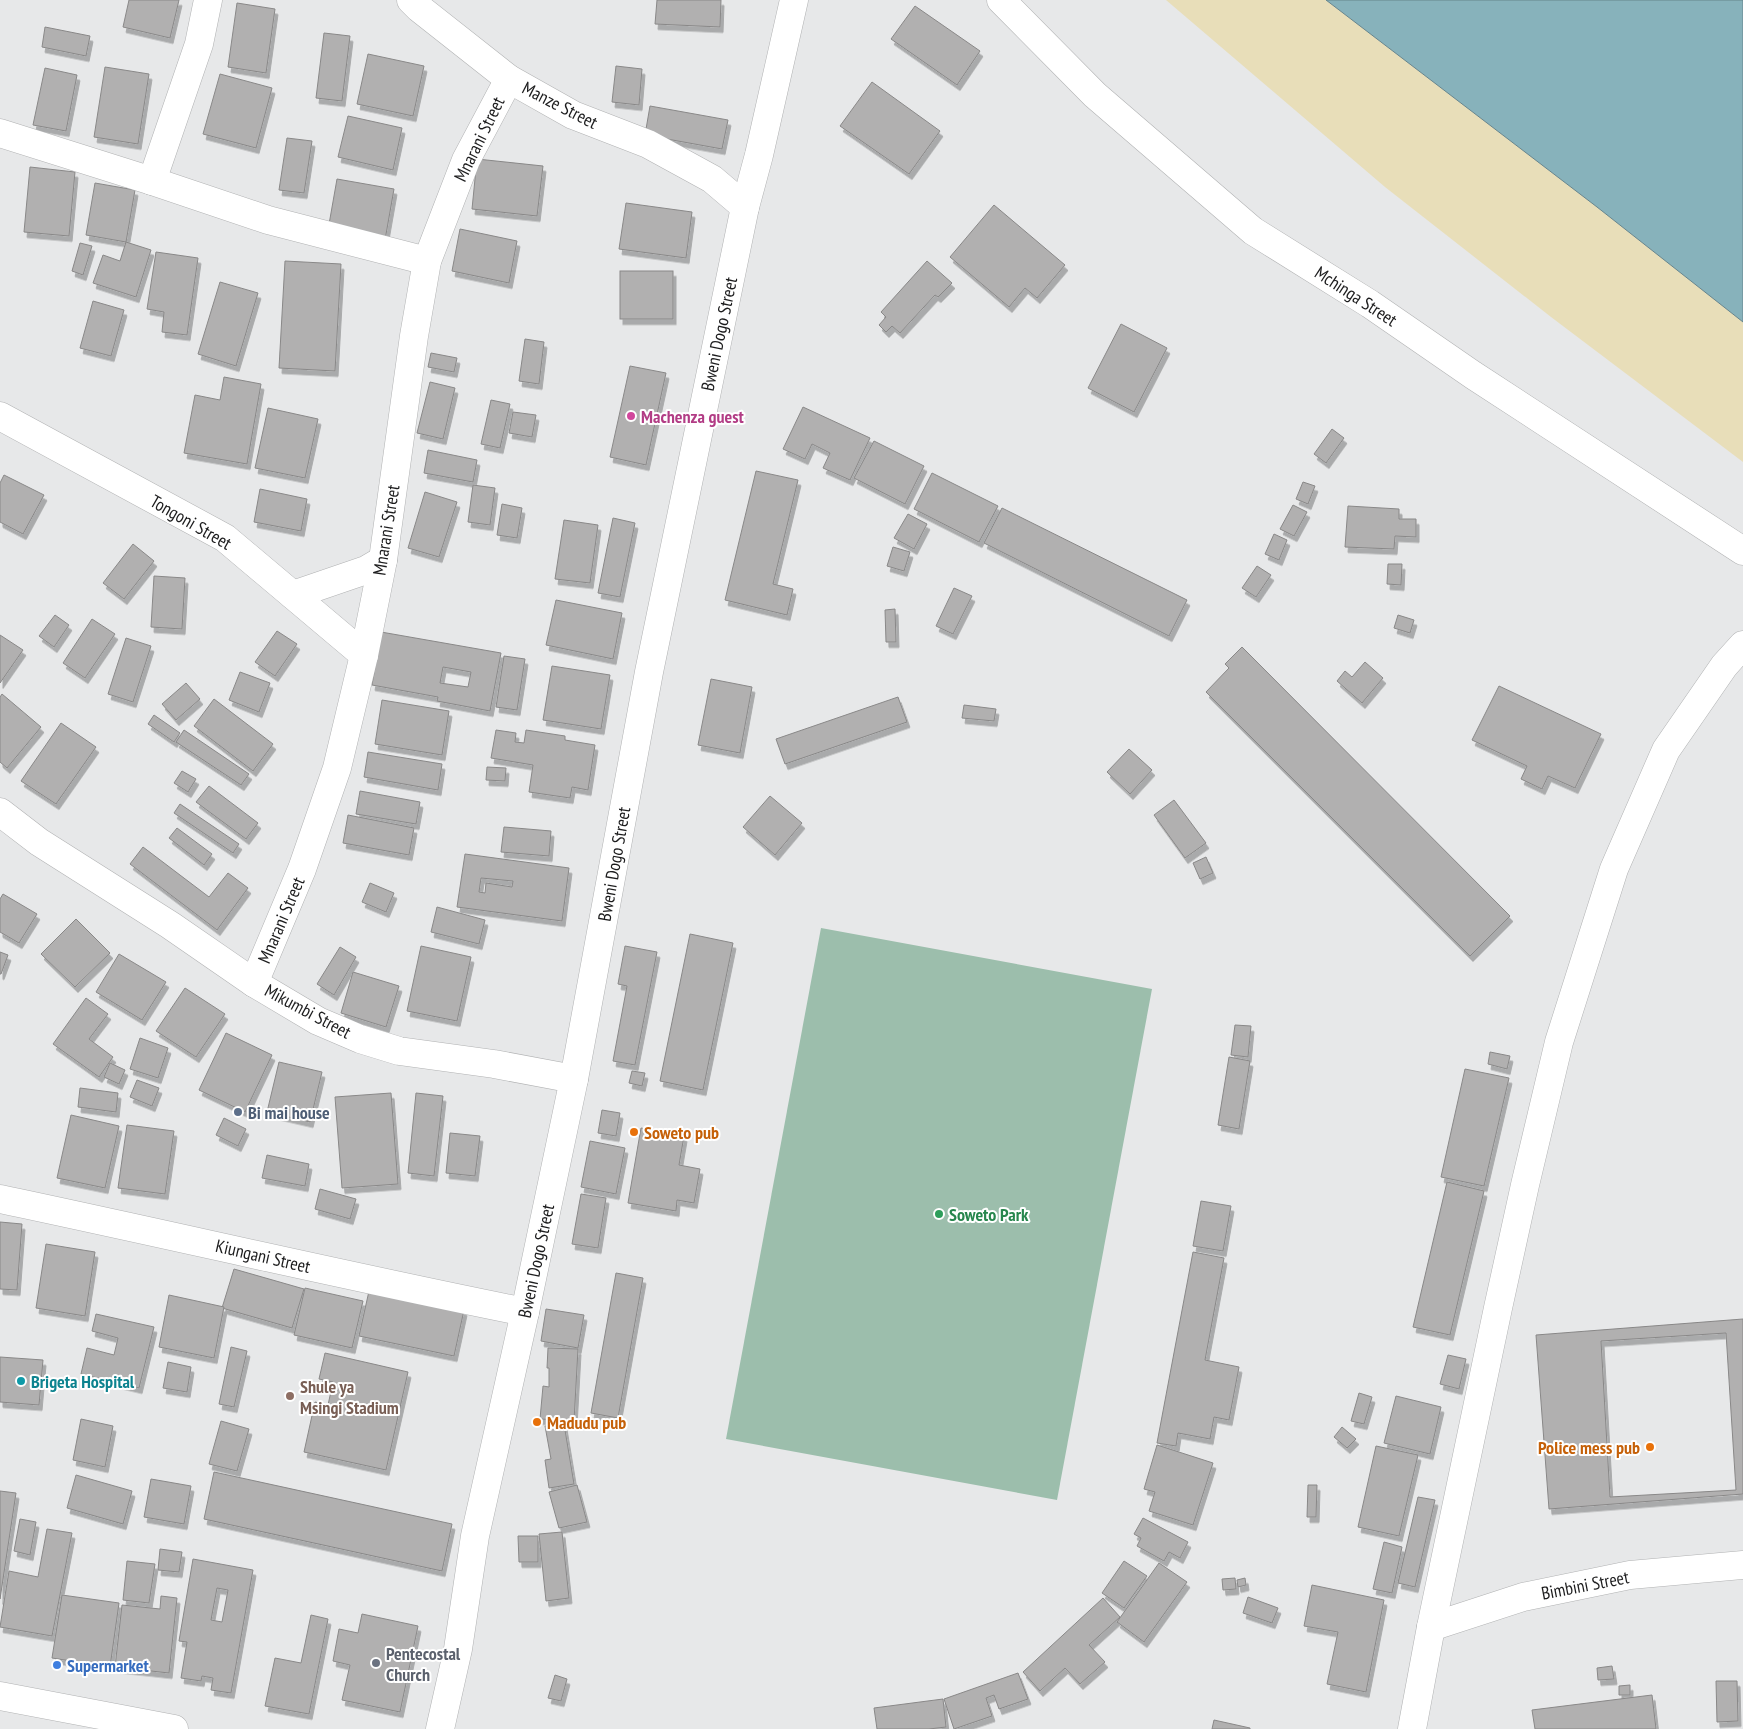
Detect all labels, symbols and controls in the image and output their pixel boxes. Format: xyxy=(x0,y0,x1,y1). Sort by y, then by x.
street label: Manze Street xyxy=(519,76,602,134)
street label: Mnarani Street xyxy=(449,93,509,185)
street label: Mchinga Street xyxy=(1310,261,1402,331)
street label: Bweni Dogo Street xyxy=(696,275,742,393)
place label: Machenza guest xyxy=(641,405,745,428)
marker: Machenza guest xyxy=(625,410,637,422)
street label: Mnarani Street xyxy=(367,483,405,577)
street label: Tongoni Street xyxy=(146,489,236,555)
street label: Bweni Dogo Street xyxy=(593,805,635,923)
street label: Mnarani Street xyxy=(253,873,309,967)
street label: Mikumbi Street xyxy=(261,979,355,1043)
place label: Bi mai house xyxy=(248,1101,330,1124)
marker: Bi mai house xyxy=(232,1106,244,1118)
place label: Soweto pub xyxy=(644,1121,719,1144)
marker: Soweto pub xyxy=(628,1126,640,1138)
street label: Bweni Dogo Street xyxy=(513,1202,559,1320)
place label: Soweto Park xyxy=(949,1203,1029,1226)
marker: Soweto Park xyxy=(933,1208,945,1220)
street label: Kiungani Street xyxy=(213,1234,313,1278)
place label: Brigeta Hospital xyxy=(31,1370,135,1393)
marker: Brigeta Hospital xyxy=(15,1375,27,1387)
place label: Shule ya Msingi Stadium xyxy=(300,1375,399,1419)
marker: Shule ya Msingi Stadium xyxy=(284,1390,296,1402)
place label: Madudu pub xyxy=(547,1411,626,1434)
marker: Madudu pub xyxy=(531,1416,543,1428)
place label: Police mess pub xyxy=(1538,1436,1640,1459)
marker: Police mess pub xyxy=(1644,1441,1656,1453)
street label: Bimbini Street xyxy=(1539,1565,1631,1605)
place label: Pentecostal Church xyxy=(386,1642,461,1686)
place label: Supermarket xyxy=(67,1654,150,1677)
marker: Pentecostal Church xyxy=(370,1657,382,1669)
marker: Supermarket xyxy=(51,1659,63,1671)

